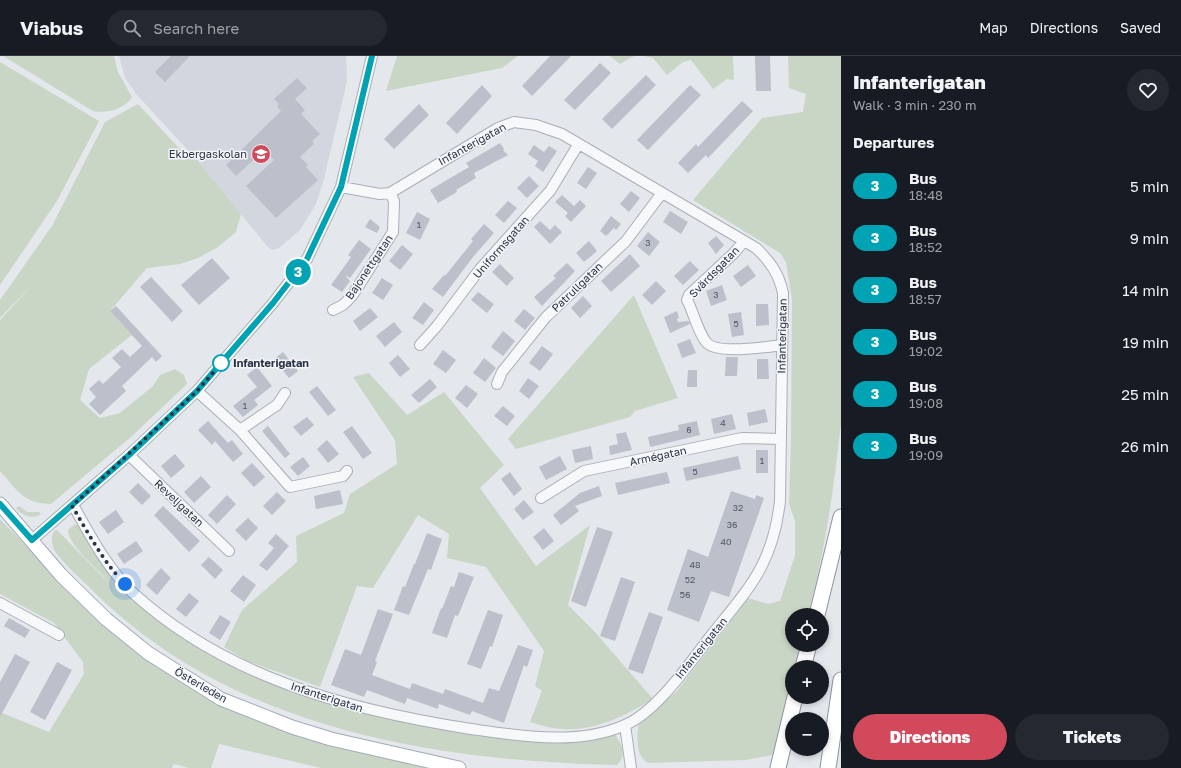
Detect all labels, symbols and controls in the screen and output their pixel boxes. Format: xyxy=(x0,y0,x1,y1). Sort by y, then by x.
search box xyxy=(107,10,387,46)
text: Viabus xyxy=(20,16,83,39)
icon: search xyxy=(121,17,143,39)
text: Search here xyxy=(153,19,239,37)
text: Map xyxy=(979,19,1008,36)
text: Directions xyxy=(1030,19,1098,36)
text: Saved xyxy=(1120,19,1161,36)
button: heart xyxy=(1127,69,1169,111)
text: Infanterigatan xyxy=(853,70,986,93)
text: Walk · 3 min · 230 m xyxy=(853,97,976,113)
street label: Infanterigatan xyxy=(436,120,508,167)
text: Departures xyxy=(853,133,934,151)
school or university icon: Ekbergaskolan xyxy=(250,143,272,165)
place label: Ekbergaskolan xyxy=(169,147,247,160)
text: Bus xyxy=(909,169,937,187)
text: 3 xyxy=(871,177,879,194)
text: 5 min xyxy=(1130,177,1169,195)
text: 18:48 xyxy=(909,187,943,203)
street label: Uniformsgatan xyxy=(470,213,531,281)
house number: 1 xyxy=(417,219,422,230)
text: Bus xyxy=(909,221,937,239)
text: 3 xyxy=(871,229,879,246)
text: 9 min xyxy=(1130,229,1169,247)
street label: Bajonettgatan xyxy=(342,232,395,302)
house number: 3 xyxy=(645,237,651,248)
text: 18:52 xyxy=(909,239,942,255)
street label: Svärdsgatan xyxy=(686,243,741,300)
line badge: 3 xyxy=(285,259,311,285)
street label: Patrullgatan xyxy=(548,259,605,314)
text: 3 xyxy=(294,263,302,280)
text: Bus xyxy=(909,273,937,291)
text: 3 xyxy=(871,281,879,298)
text: 14 min xyxy=(1122,281,1169,299)
house number: 3 xyxy=(713,289,719,300)
text: 18:57 xyxy=(909,291,942,307)
street label: Infanterigatan xyxy=(774,298,789,374)
house number: 5 xyxy=(733,318,739,329)
text: Bus xyxy=(909,325,937,343)
text: 3 xyxy=(871,333,879,350)
text: 19 min xyxy=(1122,333,1169,351)
text: 19:02 xyxy=(909,343,943,359)
marker: Infanterigatan xyxy=(212,354,230,372)
place label: Infanterigatan xyxy=(233,356,309,369)
text: Bus xyxy=(909,377,937,395)
text: 3 xyxy=(871,385,879,402)
text: 25 min xyxy=(1121,385,1169,403)
text: 19:08 xyxy=(909,395,943,411)
house number: 1 xyxy=(243,400,248,411)
house number: 4 xyxy=(720,417,726,428)
house number: 6 xyxy=(686,424,692,435)
text: Bus xyxy=(909,429,937,447)
text: 3 xyxy=(871,437,879,454)
text: 26 min xyxy=(1121,437,1169,455)
street label: Armégatan xyxy=(628,443,688,468)
text: 19:09 xyxy=(909,447,943,463)
house number: 1 xyxy=(760,455,765,466)
house number: 5 xyxy=(692,466,698,477)
street label: Reveljgatan xyxy=(152,477,207,529)
house number: 32 xyxy=(733,502,743,513)
house number: 36 xyxy=(727,519,737,530)
house number: 40 xyxy=(720,536,732,547)
house number: 48 xyxy=(690,559,700,570)
your location xyxy=(115,574,135,594)
house number: 52 xyxy=(685,574,695,585)
house number: 56 xyxy=(680,589,690,600)
map controls xyxy=(785,608,829,756)
button: locate xyxy=(785,608,829,652)
street label: Infanterigatan xyxy=(672,614,729,681)
button: + xyxy=(785,660,829,704)
street label: Österleden xyxy=(173,664,230,705)
street label: Infanterigatan xyxy=(289,679,365,714)
button: − xyxy=(785,712,829,756)
button: Directions xyxy=(853,714,1007,760)
button: Tickets xyxy=(1015,714,1169,760)

